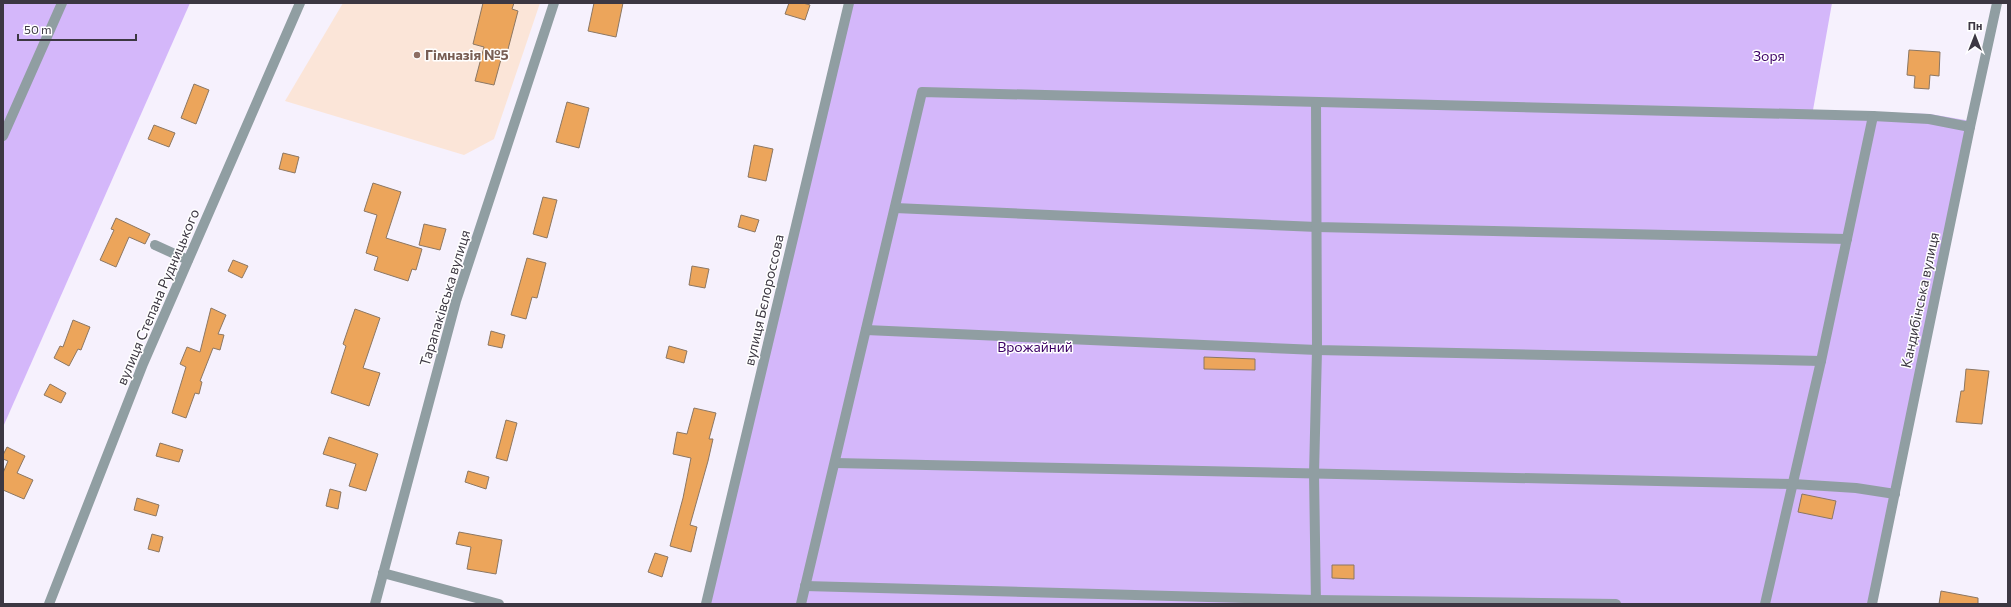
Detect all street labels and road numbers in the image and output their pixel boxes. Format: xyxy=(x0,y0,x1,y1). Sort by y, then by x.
street label: вулиця Степана Рудницького xyxy=(113,206,202,388)
street label: Тарапаківська вулиця xyxy=(416,228,473,368)
street label: Кандибінська вулиця xyxy=(1897,231,1942,369)
street label: вулиця Бєлороссова xyxy=(740,233,787,367)

